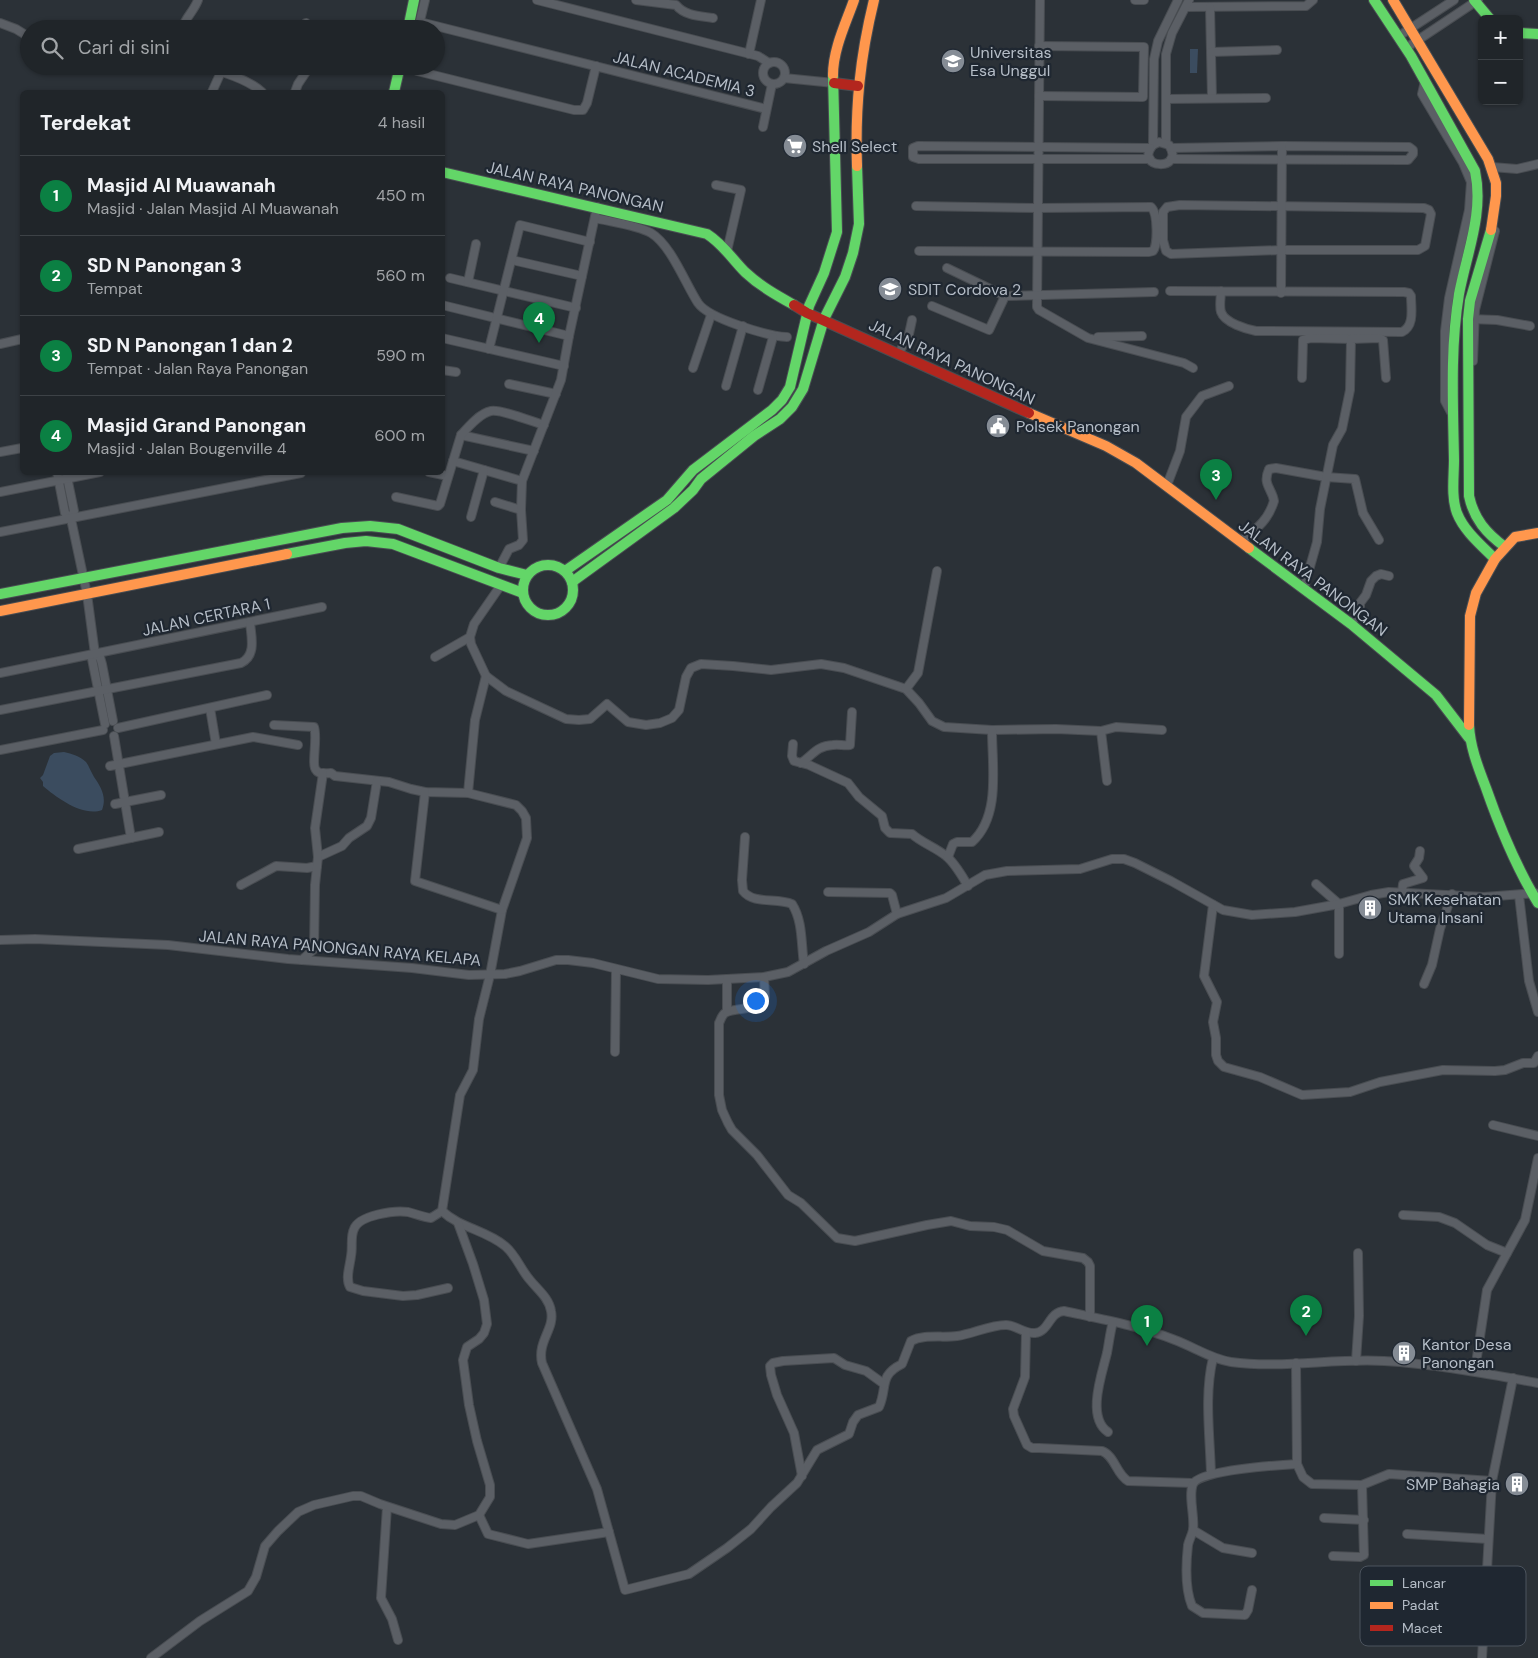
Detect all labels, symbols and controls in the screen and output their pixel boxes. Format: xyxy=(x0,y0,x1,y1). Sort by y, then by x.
map controls xyxy=(1478,15,1523,105)
button: + xyxy=(1478,15,1523,60)
search box xyxy=(20,20,445,75)
icon: search xyxy=(38,34,66,62)
text: Cari di sini xyxy=(78,35,170,60)
place label: Universitas Esa Unggul xyxy=(970,42,1051,81)
street label: JALAN ACADEMIA 3 xyxy=(611,46,757,102)
school or university icon: Universitas Esa Unggul xyxy=(940,48,966,74)
button: − xyxy=(1478,60,1523,105)
text: Terdekat xyxy=(40,109,131,137)
text: 4 hasil xyxy=(378,112,425,133)
supermarket icon: Shell Select xyxy=(782,133,808,159)
place label: Shell Select xyxy=(812,136,897,157)
street label: JALAN RAYA PANONGAN xyxy=(484,156,666,218)
text: Masjid Al Muawanah xyxy=(87,173,276,198)
text: 1 xyxy=(53,185,59,206)
text: 450 m xyxy=(376,185,425,206)
text: Masjid · Jalan Masjid Al Muawanah xyxy=(87,198,339,219)
text: SD N Panongan 3 xyxy=(87,253,242,278)
text: 2 xyxy=(51,265,61,286)
text: 560 m xyxy=(376,265,425,286)
school or university icon: SDIT Cordova 2 xyxy=(877,276,903,302)
text: Tempat xyxy=(87,278,143,299)
place label: SDIT Cordova 2 xyxy=(908,279,1021,300)
pin: 4 xyxy=(523,302,555,343)
street label: JALAN RAYA PANONGAN xyxy=(865,314,1039,410)
text: SD N Panongan 1 dan 2 xyxy=(87,333,293,358)
text: 3 xyxy=(51,345,61,366)
text: 590 m xyxy=(376,345,425,366)
text: Tempat · Jalan Raya Panongan xyxy=(87,358,308,379)
text: Masjid Grand Panongan xyxy=(87,413,306,438)
public building icon: Polsek Panongan xyxy=(985,413,1011,439)
place label: Polsek Panongan xyxy=(1016,416,1140,437)
text: 4 xyxy=(51,425,61,446)
text: 600 m xyxy=(375,425,425,446)
text: Masjid · Jalan Bougenville 4 xyxy=(87,438,287,459)
pin: 3 xyxy=(1200,459,1232,500)
street label: JALAN RAYA PANONGAN xyxy=(1234,515,1392,641)
street label: JALAN CERTARA 1 xyxy=(140,593,272,641)
place label: SMK Kesehatan Utama Insani xyxy=(1388,889,1501,928)
building icon: SMK Kesehatan Utama Insani xyxy=(1357,895,1383,921)
street label: JALAN RAYA PANONGAN RAYA KELAPA xyxy=(198,925,482,971)
your location xyxy=(743,988,769,1014)
pin: 2 xyxy=(1290,1295,1322,1336)
pin: 1 xyxy=(1131,1305,1163,1346)
place label: Kantor Desa Panongan xyxy=(1422,1334,1511,1373)
building icon: Kantor Desa Panongan xyxy=(1391,1340,1417,1366)
building icon: SMP Bahagia xyxy=(1504,1471,1530,1497)
place label: SMP Bahagia xyxy=(1406,1474,1500,1495)
legend xyxy=(1360,1566,1526,1646)
text: Lancar xyxy=(1402,1574,1446,1592)
text: Padat xyxy=(1402,1596,1439,1614)
text: Macet xyxy=(1402,1619,1443,1637)

